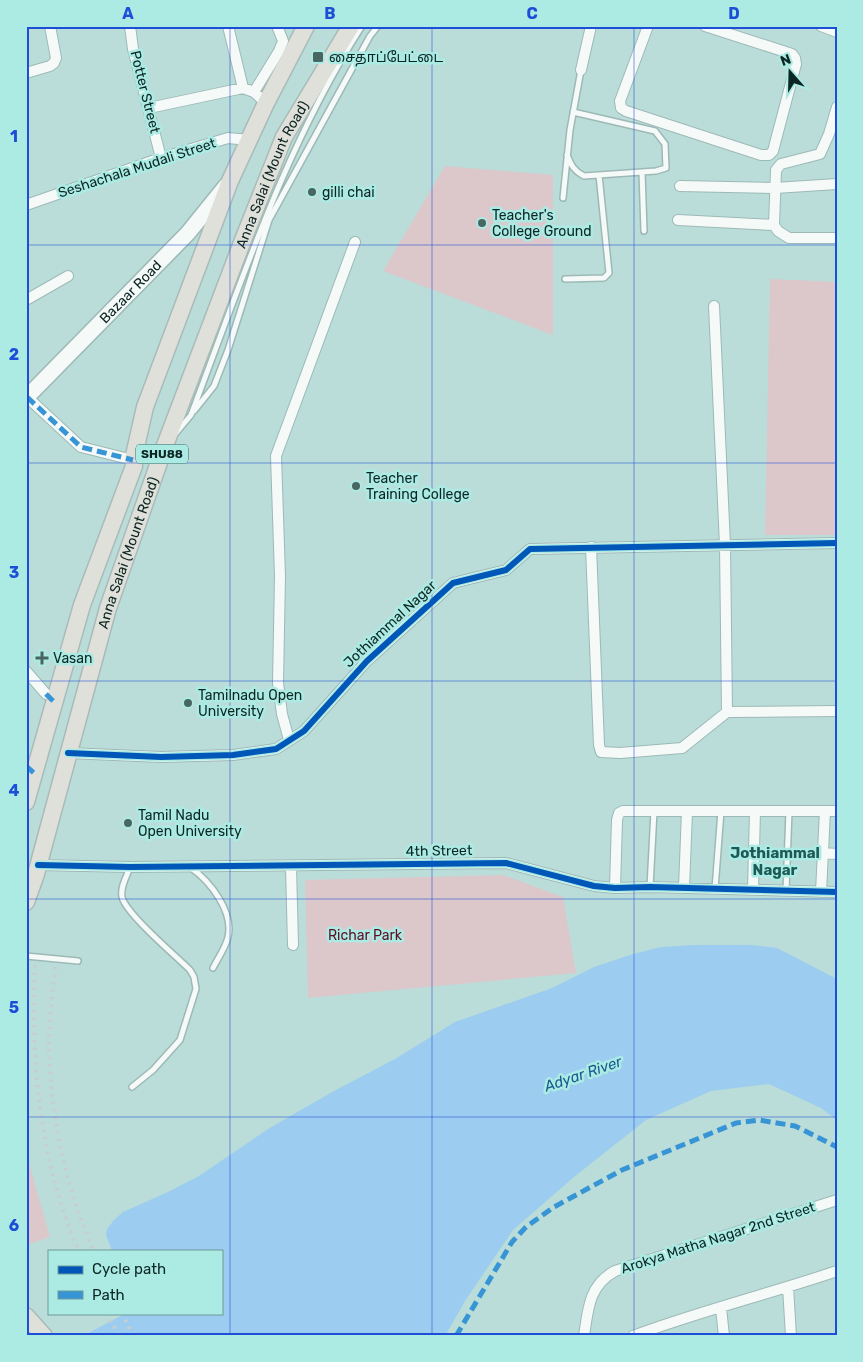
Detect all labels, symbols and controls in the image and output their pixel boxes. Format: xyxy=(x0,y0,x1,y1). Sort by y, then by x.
text: A xyxy=(122,4,134,23)
text: B xyxy=(324,4,336,23)
text: C xyxy=(526,4,538,23)
text: D xyxy=(728,4,740,23)
north arrow xyxy=(766,48,816,98)
street label: Potter Street xyxy=(127,49,164,136)
place label: சைதாப்பேட்டை xyxy=(329,49,443,67)
marker: சைதாப்பேட்டை xyxy=(311,50,325,64)
text: N xyxy=(778,51,793,70)
street label: Anna Salai (Mount Road) xyxy=(232,98,312,251)
text: 1 xyxy=(10,127,18,146)
street label: Seshachala Mudali Street xyxy=(56,134,218,202)
place label: gilli chai xyxy=(322,184,375,201)
marker: gilli chai xyxy=(306,186,318,198)
place label: Teacher's College Ground xyxy=(492,207,592,240)
marker: Teacher's College Ground xyxy=(476,217,488,229)
street label: Bazaar Road xyxy=(96,257,165,327)
text: 2 xyxy=(9,345,19,364)
road number: SHU88 xyxy=(136,444,188,464)
place label: Teacher Training College xyxy=(366,470,470,503)
street label: Anna Salai (Mount Road) xyxy=(94,474,162,631)
marker: Teacher Training College xyxy=(350,480,362,492)
text: 3 xyxy=(9,563,19,582)
street label: Jothiammal Nagar xyxy=(340,576,440,671)
place label: Vasan xyxy=(53,650,92,667)
marker: Vasan xyxy=(35,651,49,665)
place label: Tamilnadu Open University xyxy=(198,687,302,720)
marker: Tamilnadu Open University xyxy=(182,697,194,709)
text: 4 xyxy=(9,781,20,800)
place label: Tamil Nadu Open University xyxy=(138,807,242,840)
marker: Tamil Nadu Open University xyxy=(122,817,134,829)
street label: 4th Street xyxy=(406,842,473,860)
district label: Jothiammal Nagar xyxy=(730,844,820,879)
park label: Richar Park xyxy=(328,927,403,944)
text: 5 xyxy=(9,998,19,1017)
water label: Adyar River xyxy=(541,1052,625,1096)
street label: Arokya Matha Nagar 2nd Street xyxy=(619,1198,818,1277)
text: 6 xyxy=(9,1216,19,1235)
legend xyxy=(48,1250,222,1314)
text: Cycle path xyxy=(92,1260,166,1278)
text: Path xyxy=(92,1286,125,1304)

